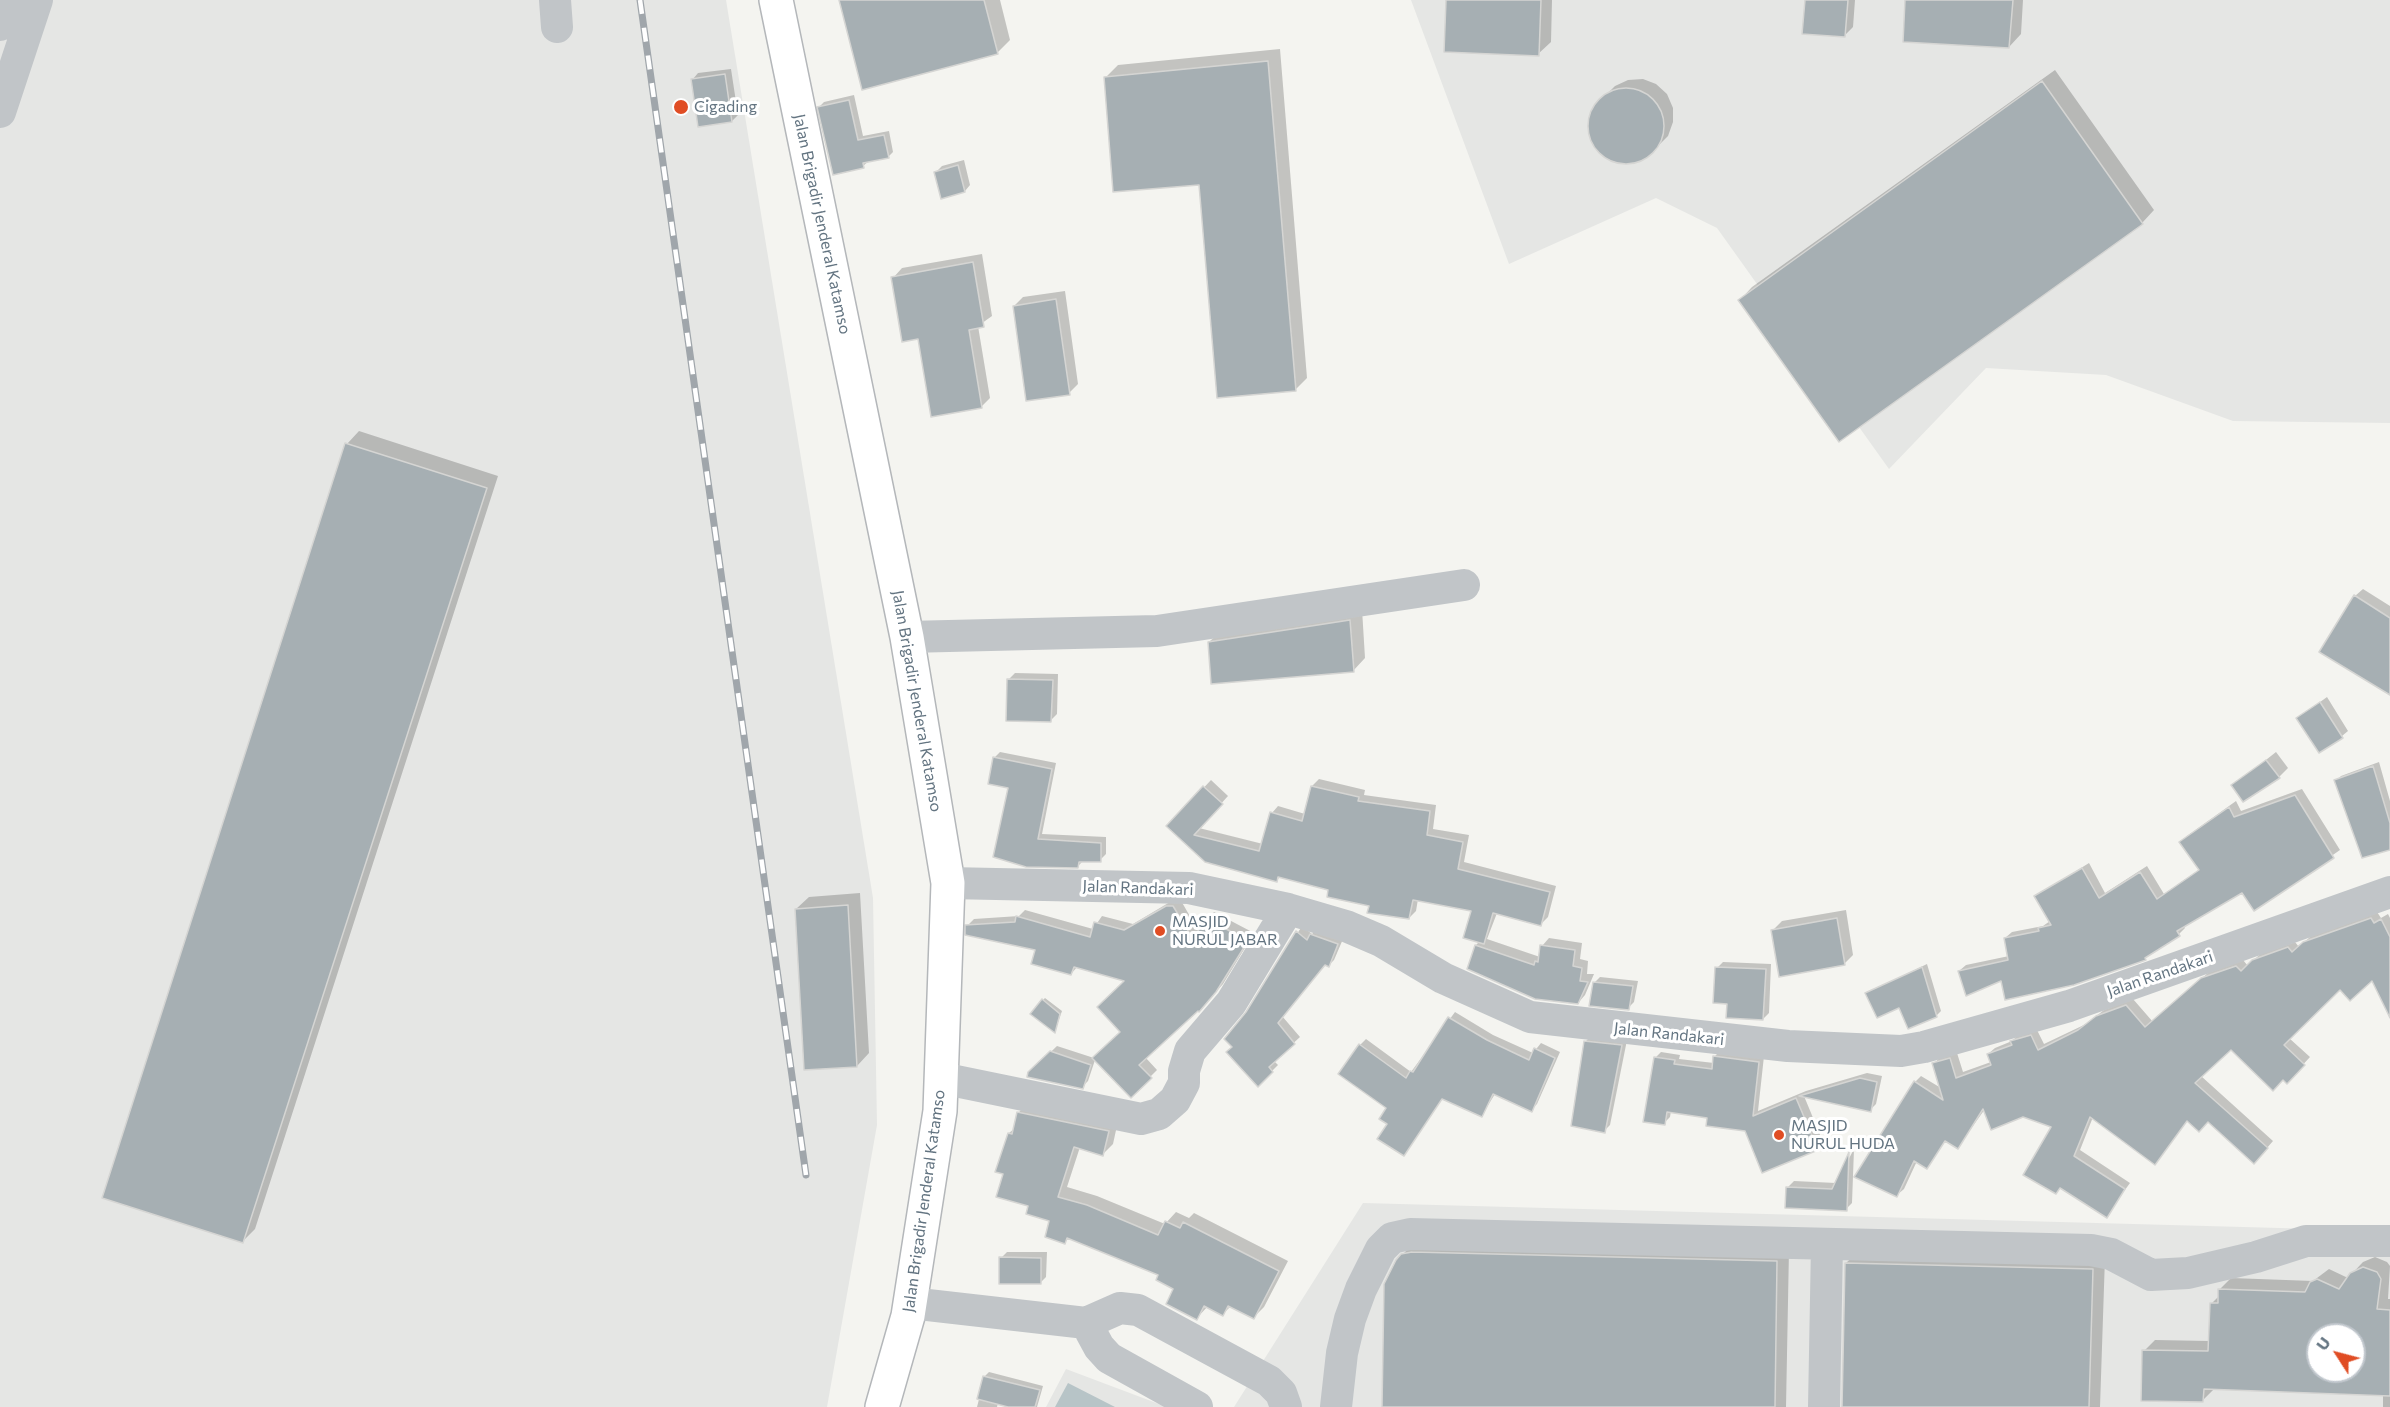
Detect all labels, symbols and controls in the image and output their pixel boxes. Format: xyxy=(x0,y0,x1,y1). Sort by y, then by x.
place label: Cigading xyxy=(694,97,757,117)
marker: Cigading xyxy=(672,98,690,116)
street label: Jalan Brigadir Jenderal Katamso xyxy=(789,112,855,336)
street label: Jalan Brigadir Jenderal Katamso xyxy=(888,589,946,813)
street label: Jalan Randakari xyxy=(1082,876,1194,900)
place label: MASJID NURUL JABAR xyxy=(1172,912,1278,950)
marker: MASJID NURUL JABAR xyxy=(1153,924,1167,938)
street label: Jalan Randakari xyxy=(2104,947,2216,1001)
street label: Jalan Randakari xyxy=(1613,1019,1725,1049)
street label: Jalan Brigadir Jenderal Katamso xyxy=(899,1088,949,1314)
place label: MASJID NURUL HUDA xyxy=(1791,1116,1895,1154)
marker: MASJID NURUL HUDA xyxy=(1772,1128,1786,1142)
north arrow xyxy=(2306,1323,2366,1383)
text: U xyxy=(2312,1333,2334,1354)

